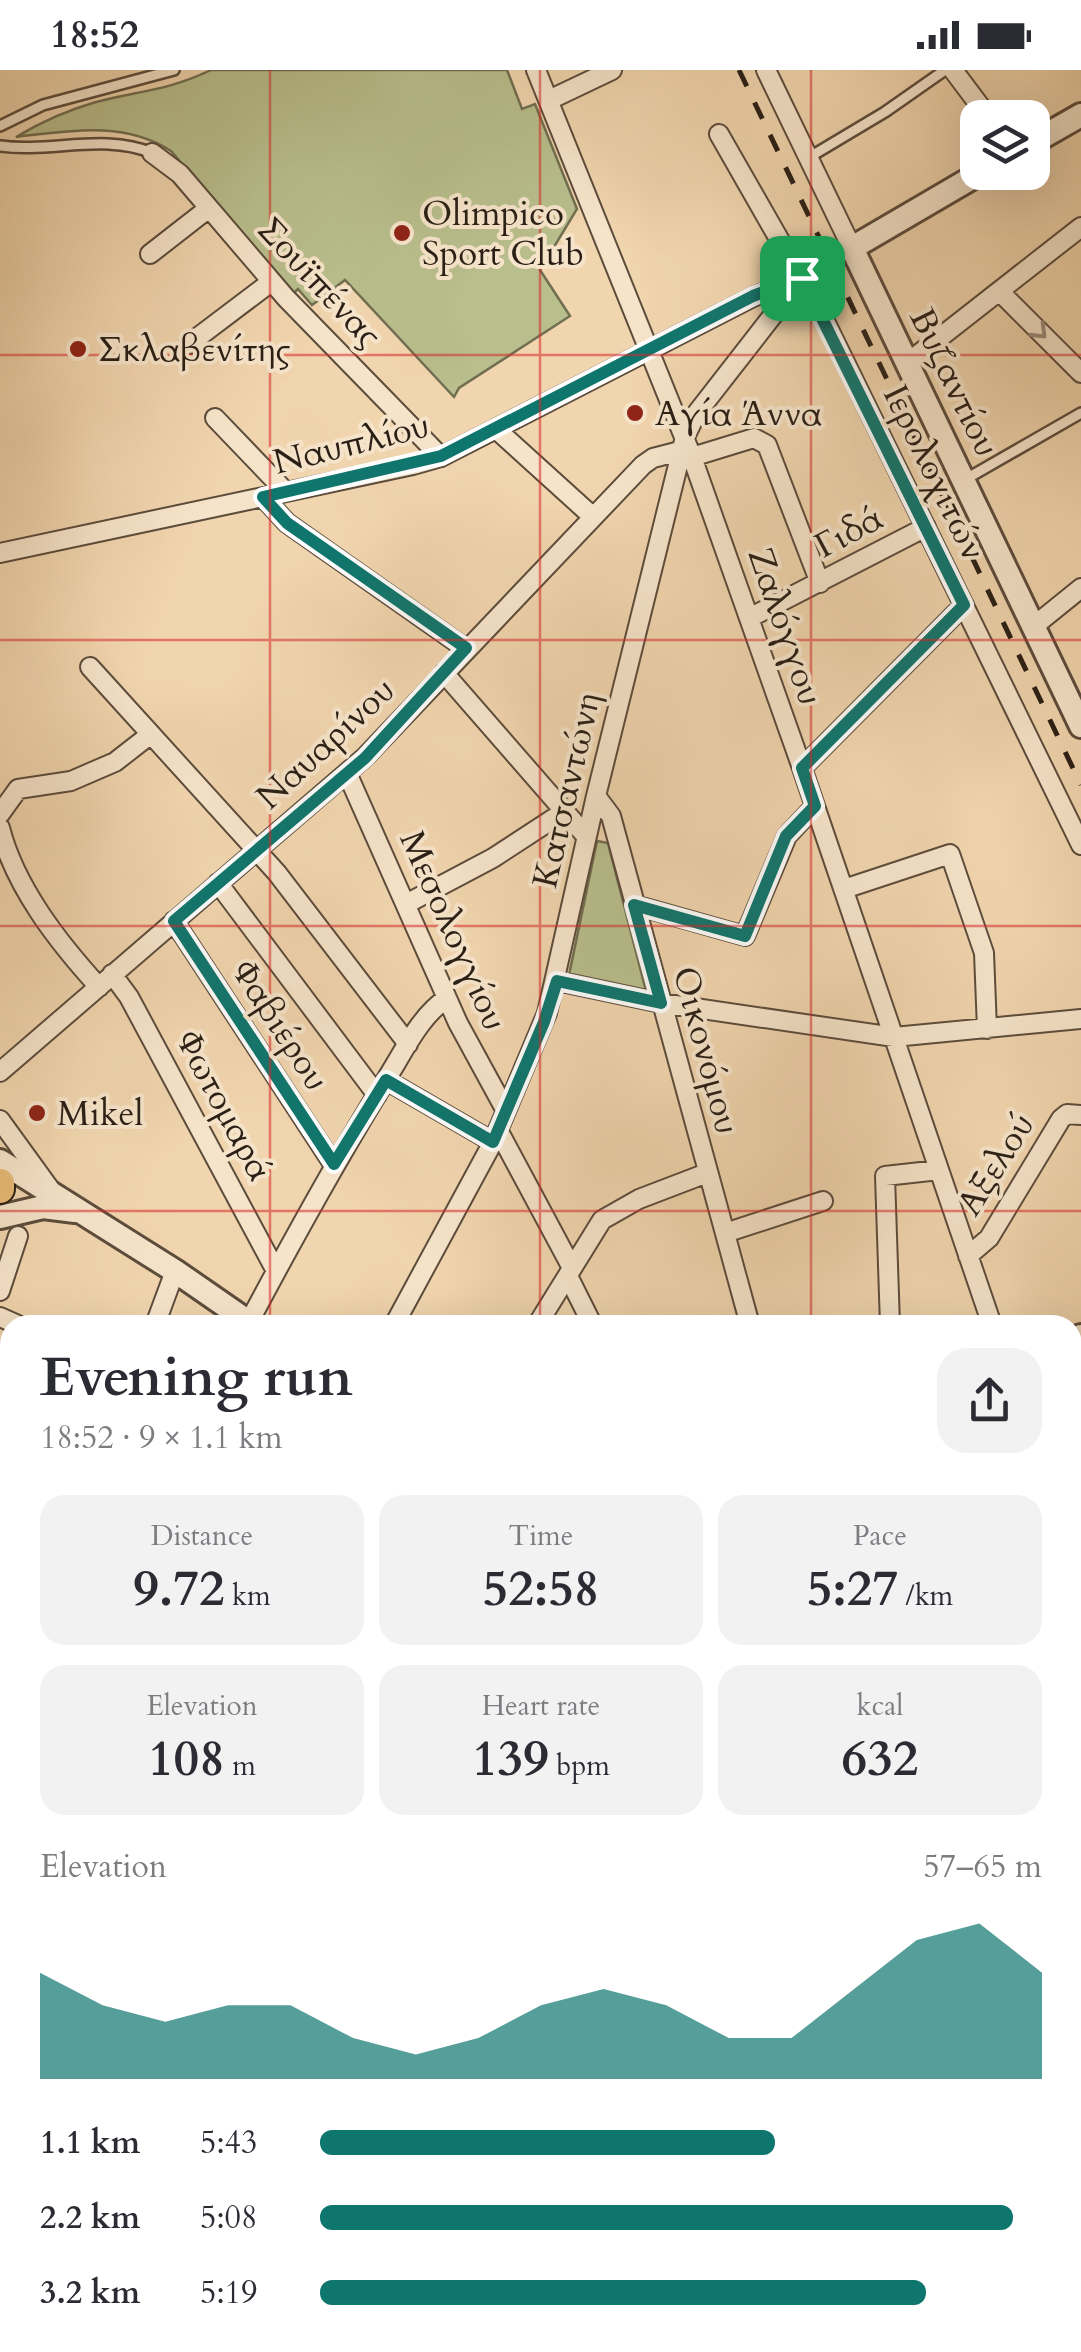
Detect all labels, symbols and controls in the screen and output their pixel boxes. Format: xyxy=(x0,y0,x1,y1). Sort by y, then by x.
text: 18:52 xyxy=(50,9,139,61)
map controls xyxy=(960,100,1050,190)
button: layers xyxy=(960,100,1050,190)
place label: Olimpico Sport Club xyxy=(422,190,584,278)
street label: Σουϊπένας xyxy=(246,207,392,358)
marker: Olimpico Sport Club xyxy=(391,222,413,244)
pin xyxy=(760,236,845,321)
icon: arrive xyxy=(775,251,830,306)
street label: Βυζαντίου xyxy=(898,300,1011,465)
one-way arrow xyxy=(1029,321,1047,339)
place label: Σκλαβενίτης xyxy=(98,326,290,374)
marker: Σκλαβενίτης xyxy=(67,338,89,360)
street label: Ιερολοχιτών xyxy=(871,377,997,568)
place label: Αγία Άννα xyxy=(655,390,822,438)
street label: Ναυπλίου xyxy=(268,401,434,487)
marker: Αγία Άννα xyxy=(624,402,646,424)
street label: Γιδά xyxy=(806,494,893,570)
street label: Ζαλόγγου xyxy=(736,541,834,711)
street label: Ναυαρίνου xyxy=(246,667,405,820)
street label: Κατσαντώνη xyxy=(521,688,613,893)
street label: Μεσολογγίου xyxy=(388,823,519,1038)
street label: Φαβιέρου xyxy=(220,951,340,1100)
street label: Οικονόμου xyxy=(661,961,751,1139)
street label: Φωτομαρά xyxy=(164,1022,284,1191)
place label: Mikel xyxy=(57,1090,143,1138)
marker: Mikel xyxy=(26,1102,48,1124)
street label: Αξελού xyxy=(946,1104,1046,1225)
text: Evening run xyxy=(40,1341,353,1415)
button: share xyxy=(937,1348,1042,1453)
text: 18:52 · 9 × 1.1 km xyxy=(40,1416,283,1460)
text: Distance xyxy=(151,1517,253,1555)
text: Time xyxy=(509,1517,573,1555)
text: Pace xyxy=(853,1517,907,1555)
text: 9.72 xyxy=(133,1555,225,1623)
text: 52:58 xyxy=(483,1555,599,1623)
text: 5:27 xyxy=(807,1555,898,1623)
text: km xyxy=(225,1577,271,1615)
text: /km xyxy=(898,1577,953,1615)
text: Elevation xyxy=(146,1687,258,1725)
text: Heart rate xyxy=(482,1687,600,1725)
text: kcal xyxy=(857,1687,903,1725)
text: 108 xyxy=(148,1725,225,1793)
text: 139 xyxy=(472,1725,549,1793)
text: 632 xyxy=(842,1725,918,1793)
text: m xyxy=(225,1747,256,1785)
text: bpm xyxy=(549,1747,610,1785)
text: Elevation xyxy=(40,1845,167,1889)
text: 57–65 m xyxy=(923,1845,1042,1889)
text: 1.1 km xyxy=(40,2121,140,2165)
text: 5:43 xyxy=(200,2121,257,2165)
text: 2.2 km xyxy=(40,2196,140,2240)
text: 5:08 xyxy=(200,2196,257,2240)
text: 3.2 km xyxy=(40,2271,140,2315)
text: 5:19 xyxy=(200,2271,257,2315)

